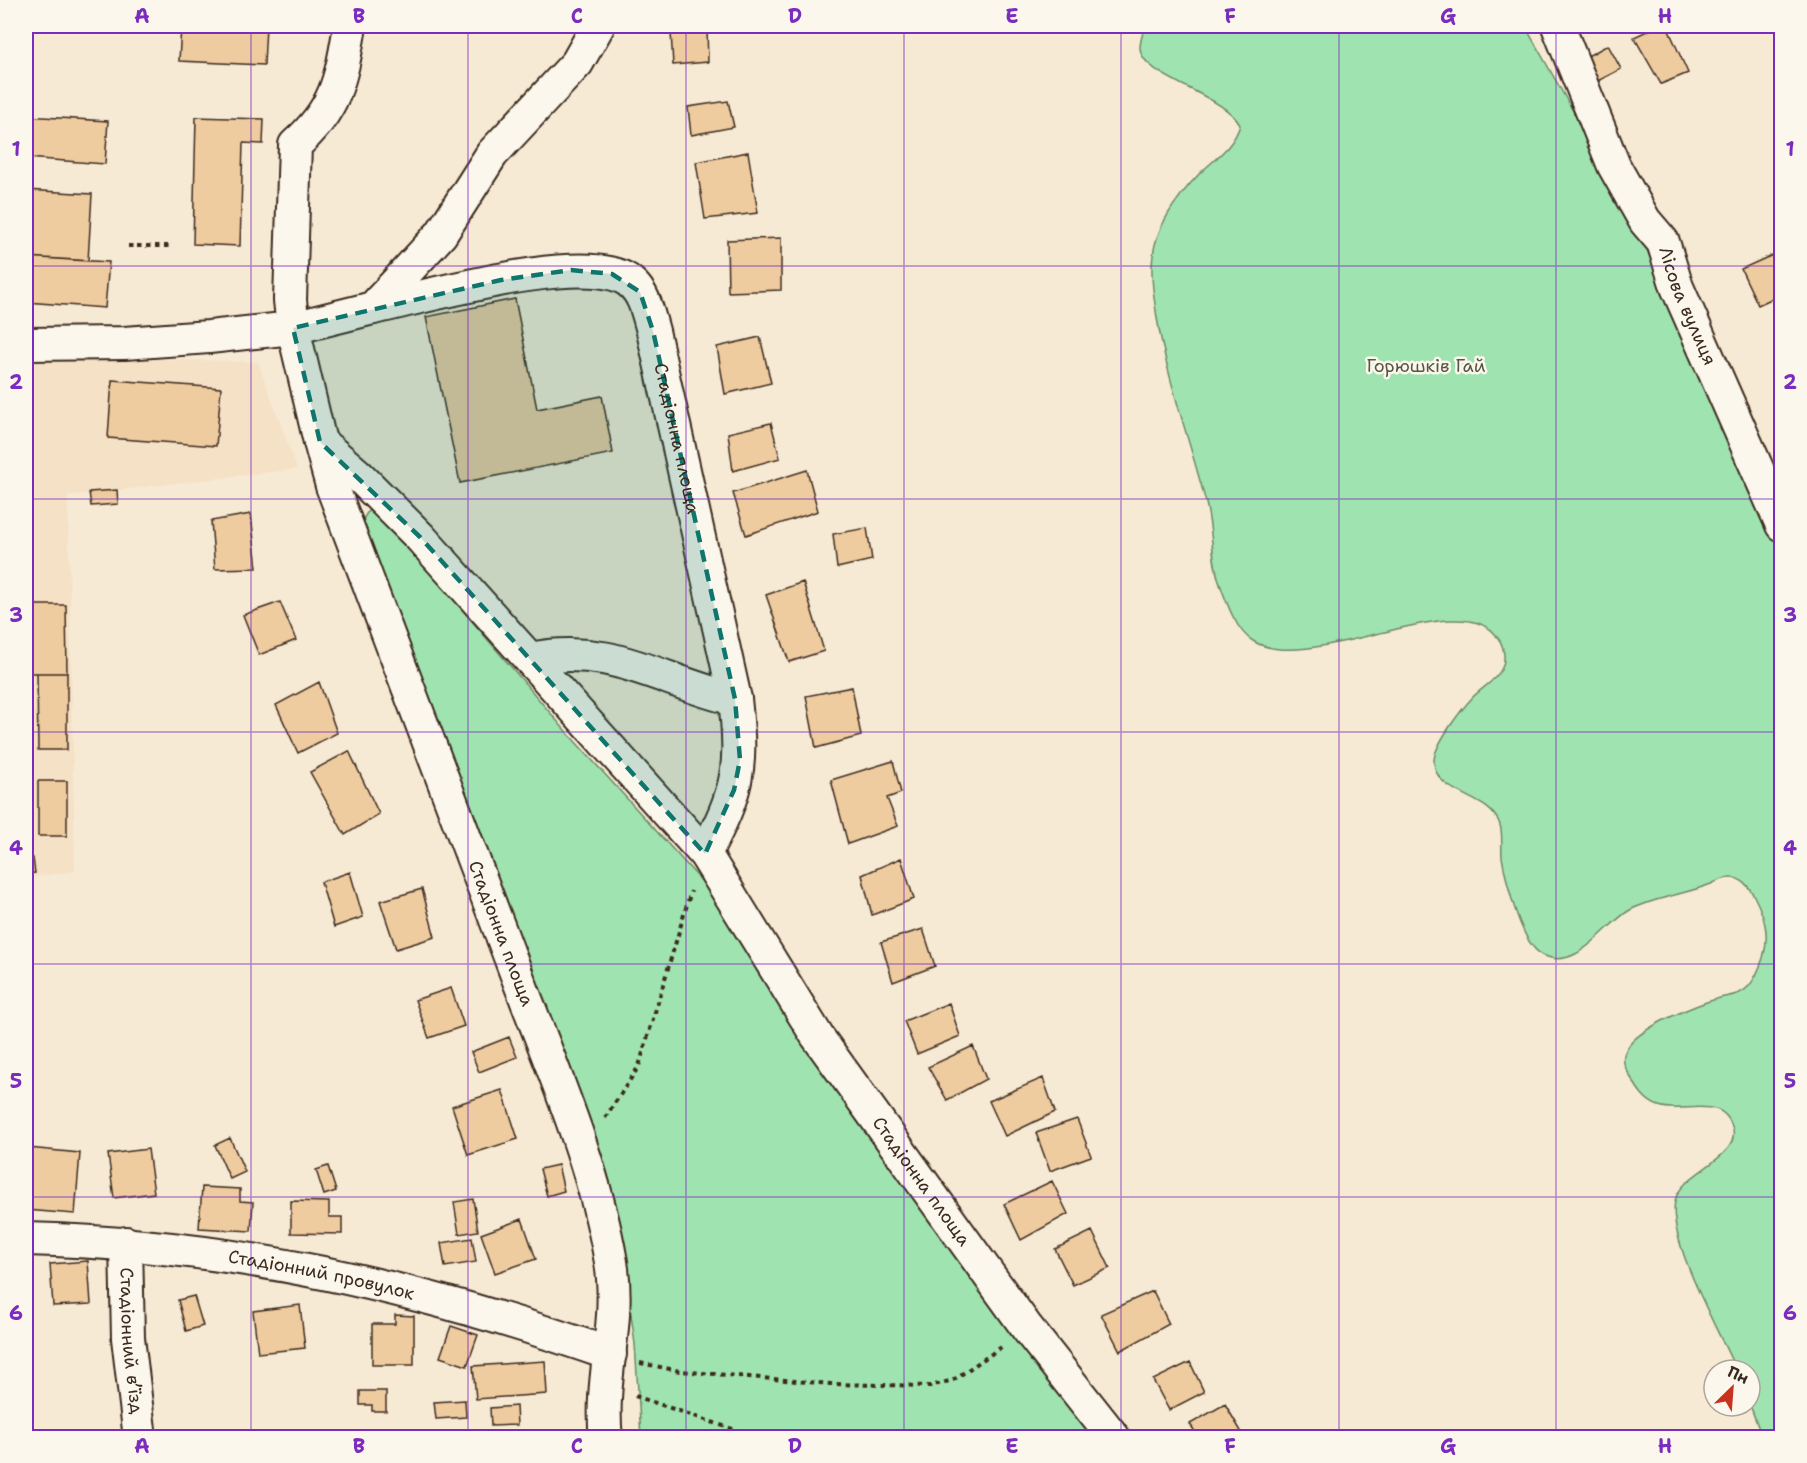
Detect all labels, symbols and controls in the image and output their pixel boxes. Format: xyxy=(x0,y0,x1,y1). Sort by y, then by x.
text: A xyxy=(134,3,150,29)
text: B xyxy=(353,3,365,29)
text: C xyxy=(571,3,583,29)
text: D xyxy=(788,3,802,29)
text: E xyxy=(1005,3,1019,29)
text: F xyxy=(1224,3,1236,29)
text: G xyxy=(1440,3,1456,29)
text: H xyxy=(1658,3,1672,29)
text: 1 xyxy=(11,136,21,162)
text: 1 xyxy=(1785,136,1795,162)
street label: Лісова вулиця xyxy=(1653,244,1722,369)
park label: Горюшків Гай xyxy=(1367,354,1486,378)
street label: Стадіонна площа xyxy=(648,361,705,516)
text: 2 xyxy=(9,369,23,395)
text: 2 xyxy=(1783,369,1797,395)
text: 3 xyxy=(9,602,23,628)
text: 3 xyxy=(1783,602,1797,628)
text: 4 xyxy=(9,835,23,861)
text: 4 xyxy=(1783,835,1797,861)
street label: Стадіонна площа xyxy=(463,857,540,1010)
text: 5 xyxy=(10,1068,22,1094)
text: 5 xyxy=(1784,1068,1796,1094)
street label: Стадіонна площа xyxy=(867,1112,976,1251)
street label: Стадіонний провулок xyxy=(227,1244,417,1306)
street label: Стадіонний в’їзд xyxy=(115,1267,149,1416)
text: 6 xyxy=(9,1300,23,1326)
text: 6 xyxy=(1783,1300,1797,1326)
north arrow xyxy=(1702,1358,1762,1418)
text: Пн xyxy=(1724,1361,1752,1389)
text: A xyxy=(134,1433,150,1459)
text: B xyxy=(353,1433,365,1459)
text: C xyxy=(571,1433,583,1459)
text: D xyxy=(788,1433,802,1459)
text: E xyxy=(1005,1433,1019,1459)
text: F xyxy=(1224,1433,1236,1459)
text: G xyxy=(1440,1433,1456,1459)
text: H xyxy=(1658,1433,1672,1459)

